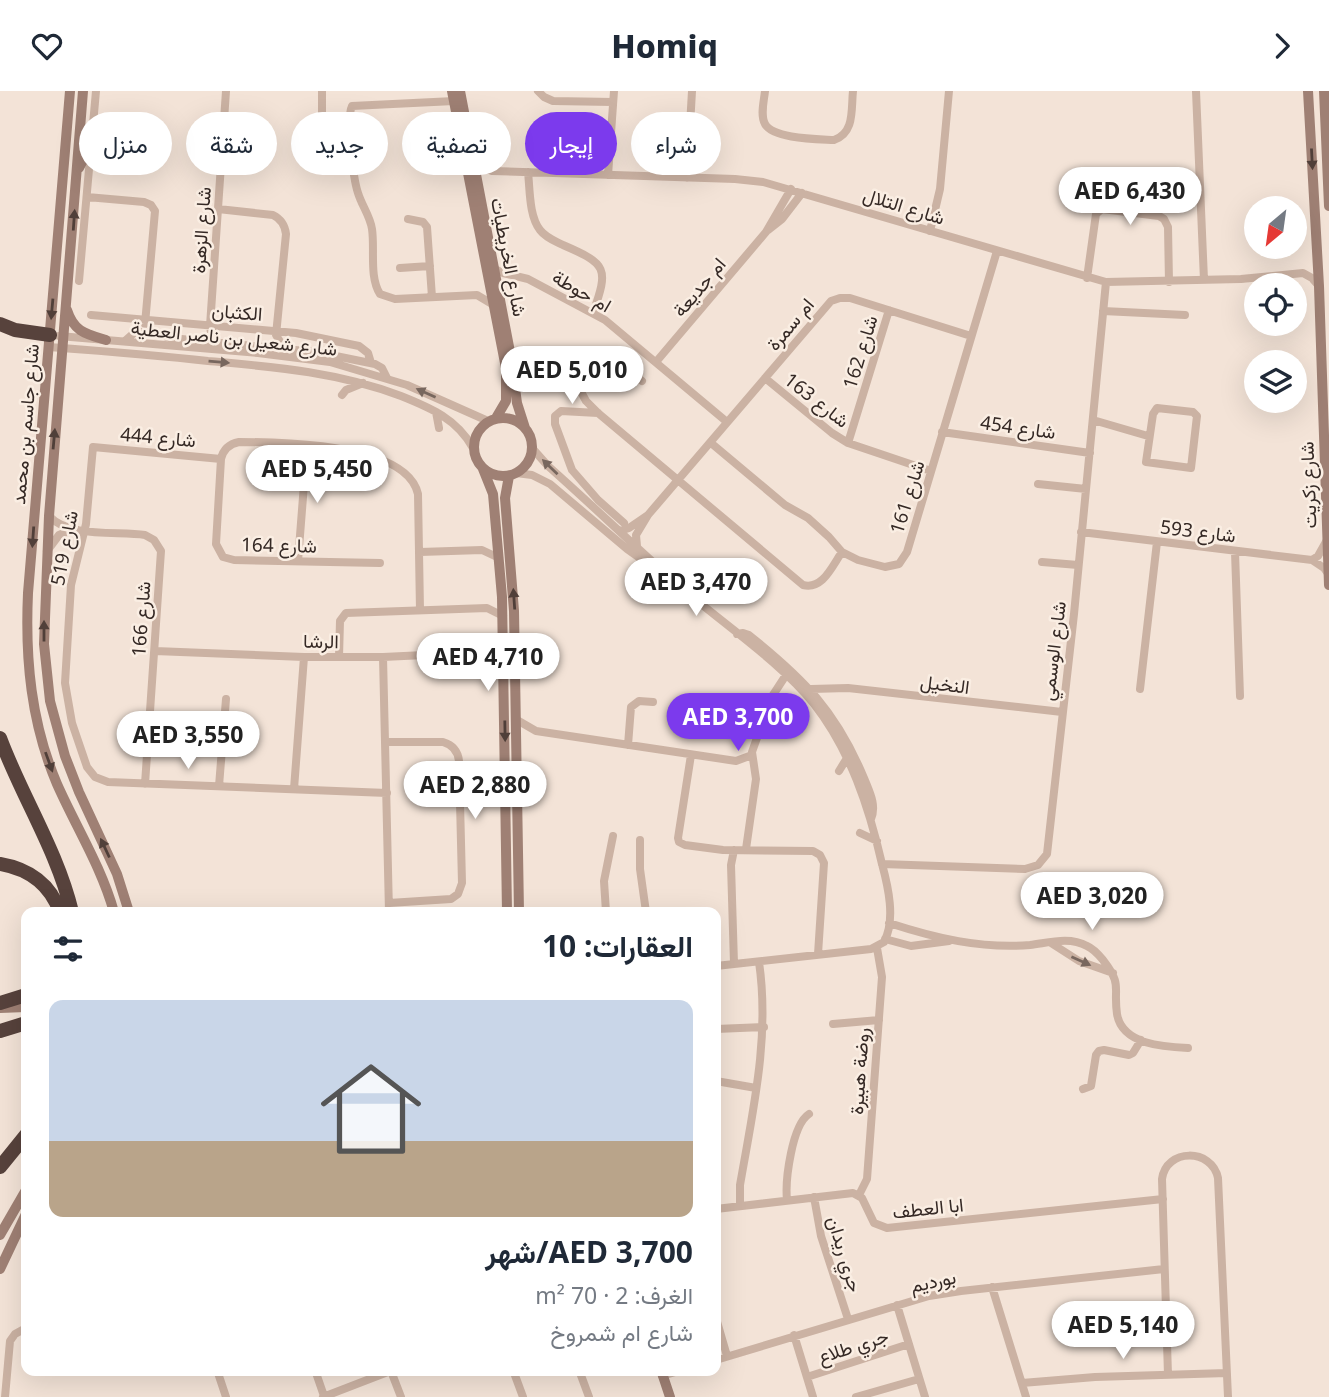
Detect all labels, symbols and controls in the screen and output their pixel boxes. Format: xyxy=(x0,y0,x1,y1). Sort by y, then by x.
text: Homiq xyxy=(611,24,718,67)
icon: heart xyxy=(28,27,66,65)
icon: forward xyxy=(1263,27,1301,65)
chip: منزل xyxy=(79,112,172,175)
chip: شقة xyxy=(186,112,277,175)
chip: جديد xyxy=(291,112,388,175)
chip: تصفية xyxy=(402,112,511,175)
chip: إيجار xyxy=(525,112,617,175)
chip: شراء xyxy=(631,112,721,175)
one-way arrow xyxy=(1306,148,1317,170)
pin: AED 6,430 xyxy=(1050,167,1210,227)
text: AED 6,430 xyxy=(1075,174,1185,206)
street label: شارع التلال xyxy=(860,181,948,231)
street label: شارع الزهرة xyxy=(185,186,217,274)
street label: شارع الخريطيات xyxy=(485,195,533,319)
north arrow xyxy=(1244,196,1307,259)
map controls xyxy=(1244,196,1307,413)
one-way arrow xyxy=(68,208,79,230)
street label: ام جديعة xyxy=(667,252,731,322)
street label: ام حوطة xyxy=(548,264,616,318)
button: locate xyxy=(1244,273,1307,336)
street label: ام سمرة xyxy=(760,292,820,356)
street label: الكثبان xyxy=(211,297,263,327)
one-way arrow xyxy=(46,298,57,320)
street label: شارع 162 xyxy=(836,312,884,392)
street label: شارع شعيل بن ناصر العطية xyxy=(130,314,338,362)
street label: شارع جاسم بن محمد xyxy=(5,343,45,505)
pin: AED 5,010 xyxy=(492,347,652,406)
button: layers xyxy=(1244,350,1307,413)
text: AED 5,010 xyxy=(517,353,627,385)
one-way arrow xyxy=(208,356,230,367)
street label: شارع 163 xyxy=(779,366,855,434)
one-way arrow xyxy=(416,387,436,399)
street label: شارع 454 xyxy=(979,409,1057,445)
street label: شارع 444 xyxy=(119,421,197,453)
one-way arrow xyxy=(49,427,60,449)
street label: شارع زكريت xyxy=(1293,441,1323,529)
pin: AED 5,450 xyxy=(237,445,397,505)
text: AED 5,450 xyxy=(262,452,372,484)
street label: شارع 161 xyxy=(883,457,931,537)
one-way arrow xyxy=(541,459,559,475)
street label: شارع 519 xyxy=(44,508,84,588)
street label: شارع 593 xyxy=(1159,513,1237,549)
one-way arrow xyxy=(27,526,38,548)
street label: شارع 164 xyxy=(241,531,317,559)
pin: AED 3,470 xyxy=(616,559,776,618)
text: AED 3,470 xyxy=(641,565,751,597)
street label: شارع 166 xyxy=(125,580,157,658)
one-way arrow xyxy=(508,587,519,609)
street label: شارع الوسمي xyxy=(1034,600,1075,703)
one-way arrow xyxy=(38,620,50,642)
street label: الرشا xyxy=(303,628,339,654)
pin: AED 4,710 xyxy=(408,633,568,693)
text: AED 4,710 xyxy=(433,640,543,672)
street label: النخيل xyxy=(919,668,971,700)
pin: AED 3,700 xyxy=(658,693,818,753)
text: AED 3,700 xyxy=(683,700,793,732)
pin: AED 3,550 xyxy=(108,711,268,771)
text: AED 3,550 xyxy=(133,718,243,750)
one-way arrow xyxy=(499,720,511,742)
one-way arrow xyxy=(44,751,55,772)
pin: AED 2,880 xyxy=(395,761,555,821)
text: AED 2,880 xyxy=(420,768,530,800)
one-way arrow xyxy=(99,838,111,858)
pin: AED 3,020 xyxy=(1012,873,1172,932)
text: AED 3,020 xyxy=(1037,879,1147,911)
text: العقارات: 10 xyxy=(542,925,693,966)
icon: filters xyxy=(49,930,87,968)
one-way arrow xyxy=(1070,956,1091,967)
street label: روضة هبيرة xyxy=(843,1027,875,1115)
icon: home xyxy=(308,1046,434,1172)
street label: ابا العطف xyxy=(891,1191,965,1225)
street label: جري ريدان xyxy=(818,1213,869,1296)
text: AED 3,700/شهر xyxy=(485,1231,693,1272)
street label: بورديم xyxy=(908,1263,958,1299)
text: الغرف: 2 · 70 m² xyxy=(535,1279,693,1311)
pin: AED 5,140 xyxy=(1043,1301,1203,1361)
text: AED 5,140 xyxy=(1068,1308,1178,1340)
text: شارع ام شمروخ xyxy=(550,1316,693,1348)
street label: جري طلاع xyxy=(814,1322,893,1373)

